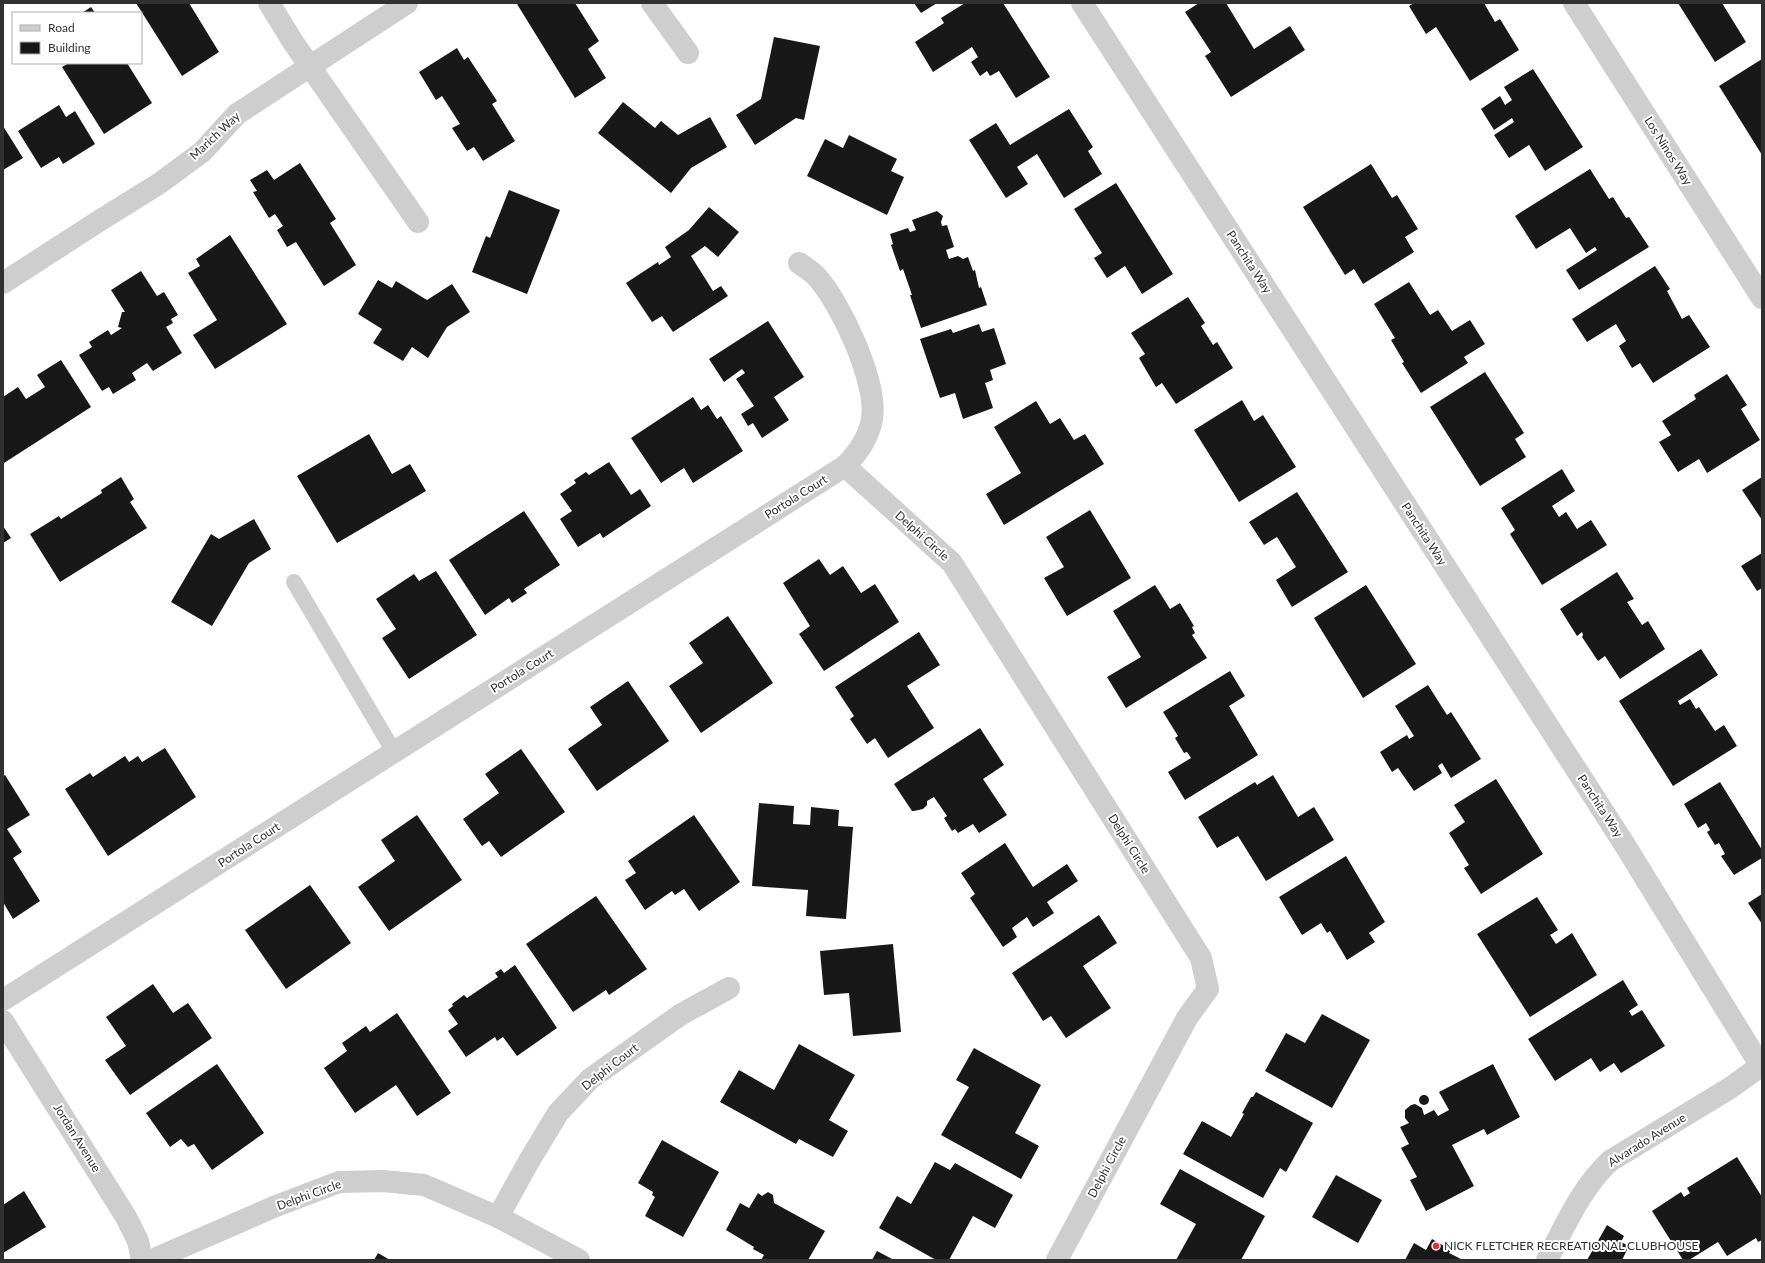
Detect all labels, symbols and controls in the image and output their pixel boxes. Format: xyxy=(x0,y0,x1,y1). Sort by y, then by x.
legend xyxy=(12,12,142,64)
text: Road xyxy=(48,20,75,35)
text: Building xyxy=(48,40,91,55)
street label: Marich Way xyxy=(186,108,244,163)
street label: Los Ninos Way xyxy=(1641,114,1696,189)
street label: Panchita Way xyxy=(1224,227,1276,297)
street label: Portola Court xyxy=(762,471,830,522)
street label: Panchita Way xyxy=(1399,499,1451,569)
street label: Delphi Circle xyxy=(892,507,952,564)
street label: Portola Court xyxy=(488,645,556,696)
street label: Panchita Way xyxy=(1575,771,1627,841)
street label: Delphi Circle xyxy=(1105,811,1154,876)
street label: Portola Court xyxy=(215,819,283,870)
street label: Delphi Court xyxy=(578,1039,642,1093)
street label: Jordan Avenue xyxy=(51,1101,104,1175)
street label: Alvarado Avenue xyxy=(1605,1110,1689,1170)
street label: Delphi Circle xyxy=(1084,1133,1129,1200)
street label: Delphi Circle xyxy=(275,1176,343,1213)
place label: NICK FLETCHER RECREATIONAL CLUBHOUSE xyxy=(1444,1238,1699,1253)
marker: NICK FLETCHER RECREATIONAL CLUBHOUSE xyxy=(1431,1241,1441,1251)

